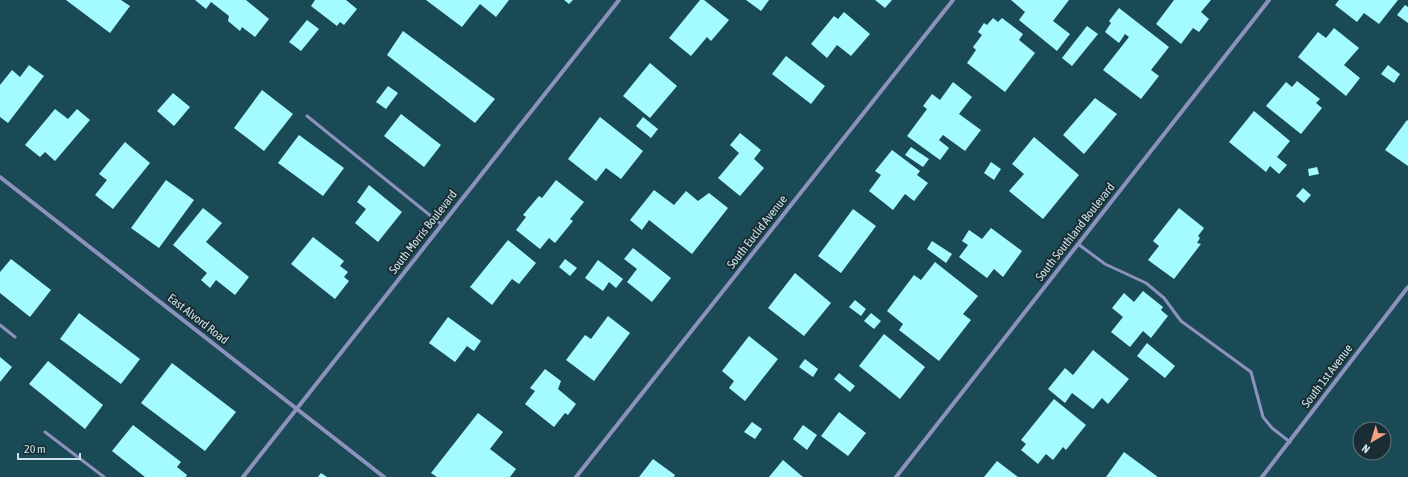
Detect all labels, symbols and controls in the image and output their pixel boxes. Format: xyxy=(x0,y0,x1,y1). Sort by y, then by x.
street label: South Southland Boulevard xyxy=(1032,180,1118,284)
street label: South Morris Boulevard xyxy=(386,188,460,276)
street label: South Euclid Avenue xyxy=(724,193,790,271)
street label: East Alvord Road xyxy=(165,291,231,347)
street label: South 1st Avenue xyxy=(1299,342,1355,410)
north arrow xyxy=(1352,421,1392,461)
scale bar xyxy=(18,435,80,461)
text: 20 m xyxy=(24,442,46,456)
text: N xyxy=(1360,442,1372,456)

